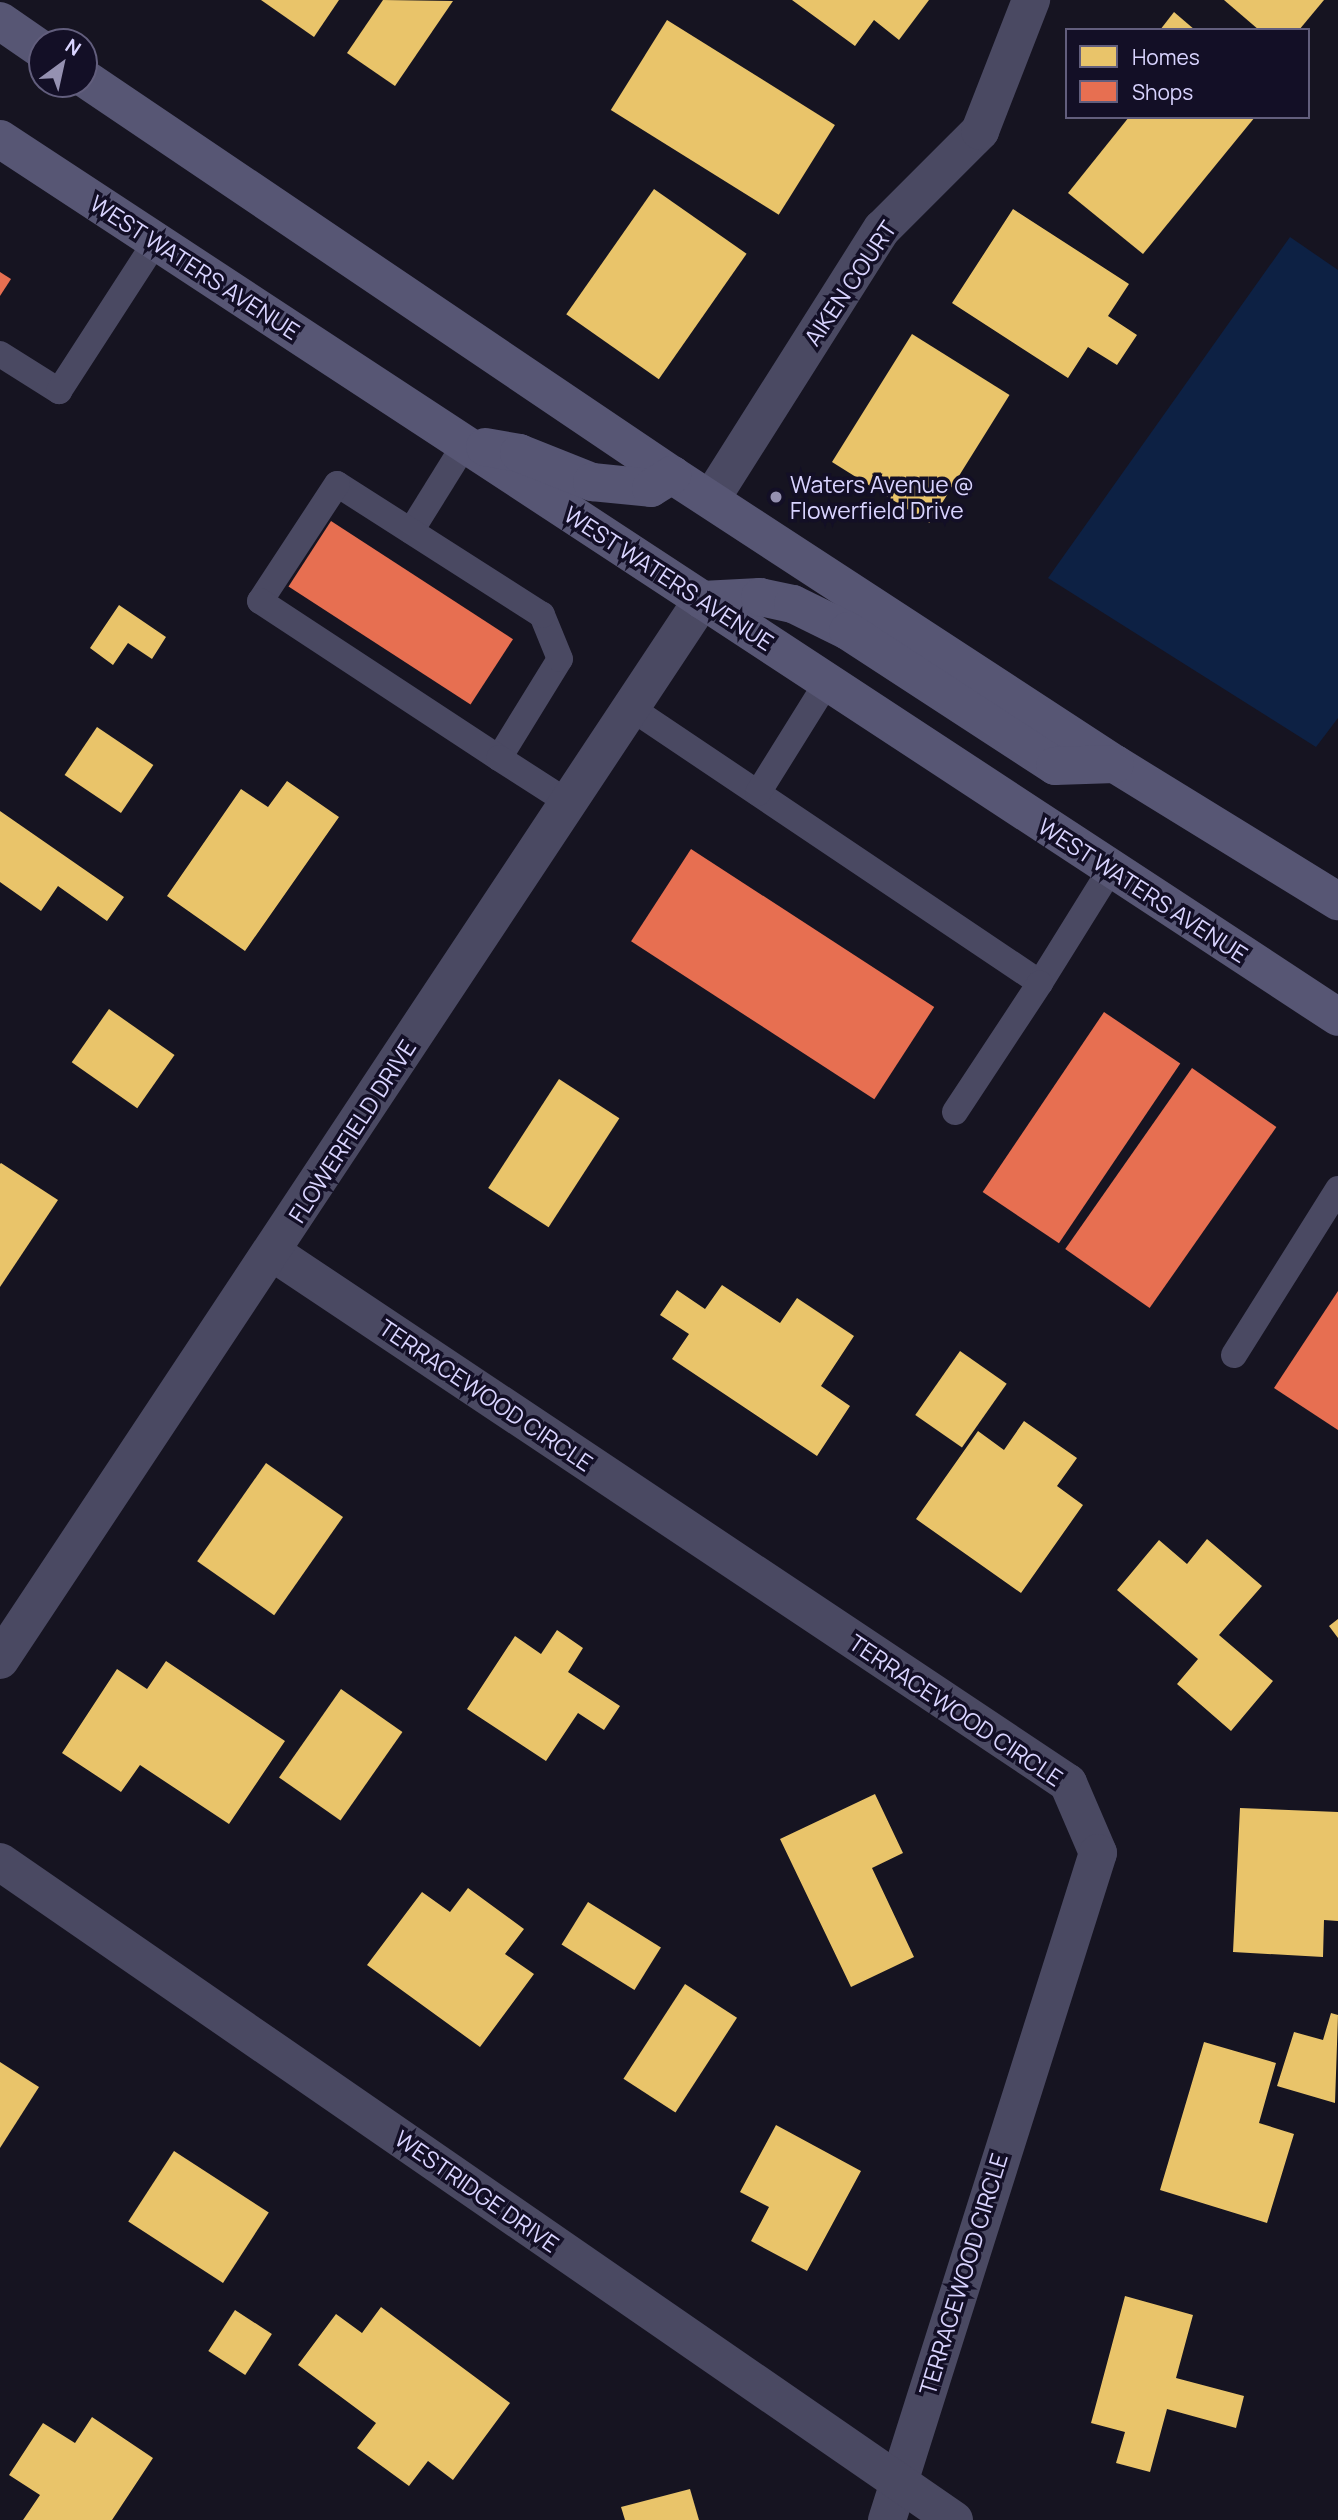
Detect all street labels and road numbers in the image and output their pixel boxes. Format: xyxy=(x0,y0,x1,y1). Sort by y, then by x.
street label: WEST WATERS AVENUE xyxy=(85,189,305,345)
street label: AIKEN COURT xyxy=(798,215,902,351)
street label: WEST WATERS AVENUE xyxy=(559,500,779,656)
street label: WEST WATERS AVENUE xyxy=(1033,812,1253,968)
street label: FLOWERFIELD DRIVE xyxy=(283,1035,421,1227)
street label: TERRACEWOOD CIRCLE xyxy=(374,1313,598,1477)
street label: TERRACEWOOD CIRCLE xyxy=(844,1628,1068,1792)
street label: WESTRIDGE DRIVE xyxy=(390,2124,564,2258)
street label: TERRACEWOOD CIRCLE xyxy=(913,2150,1013,2398)

